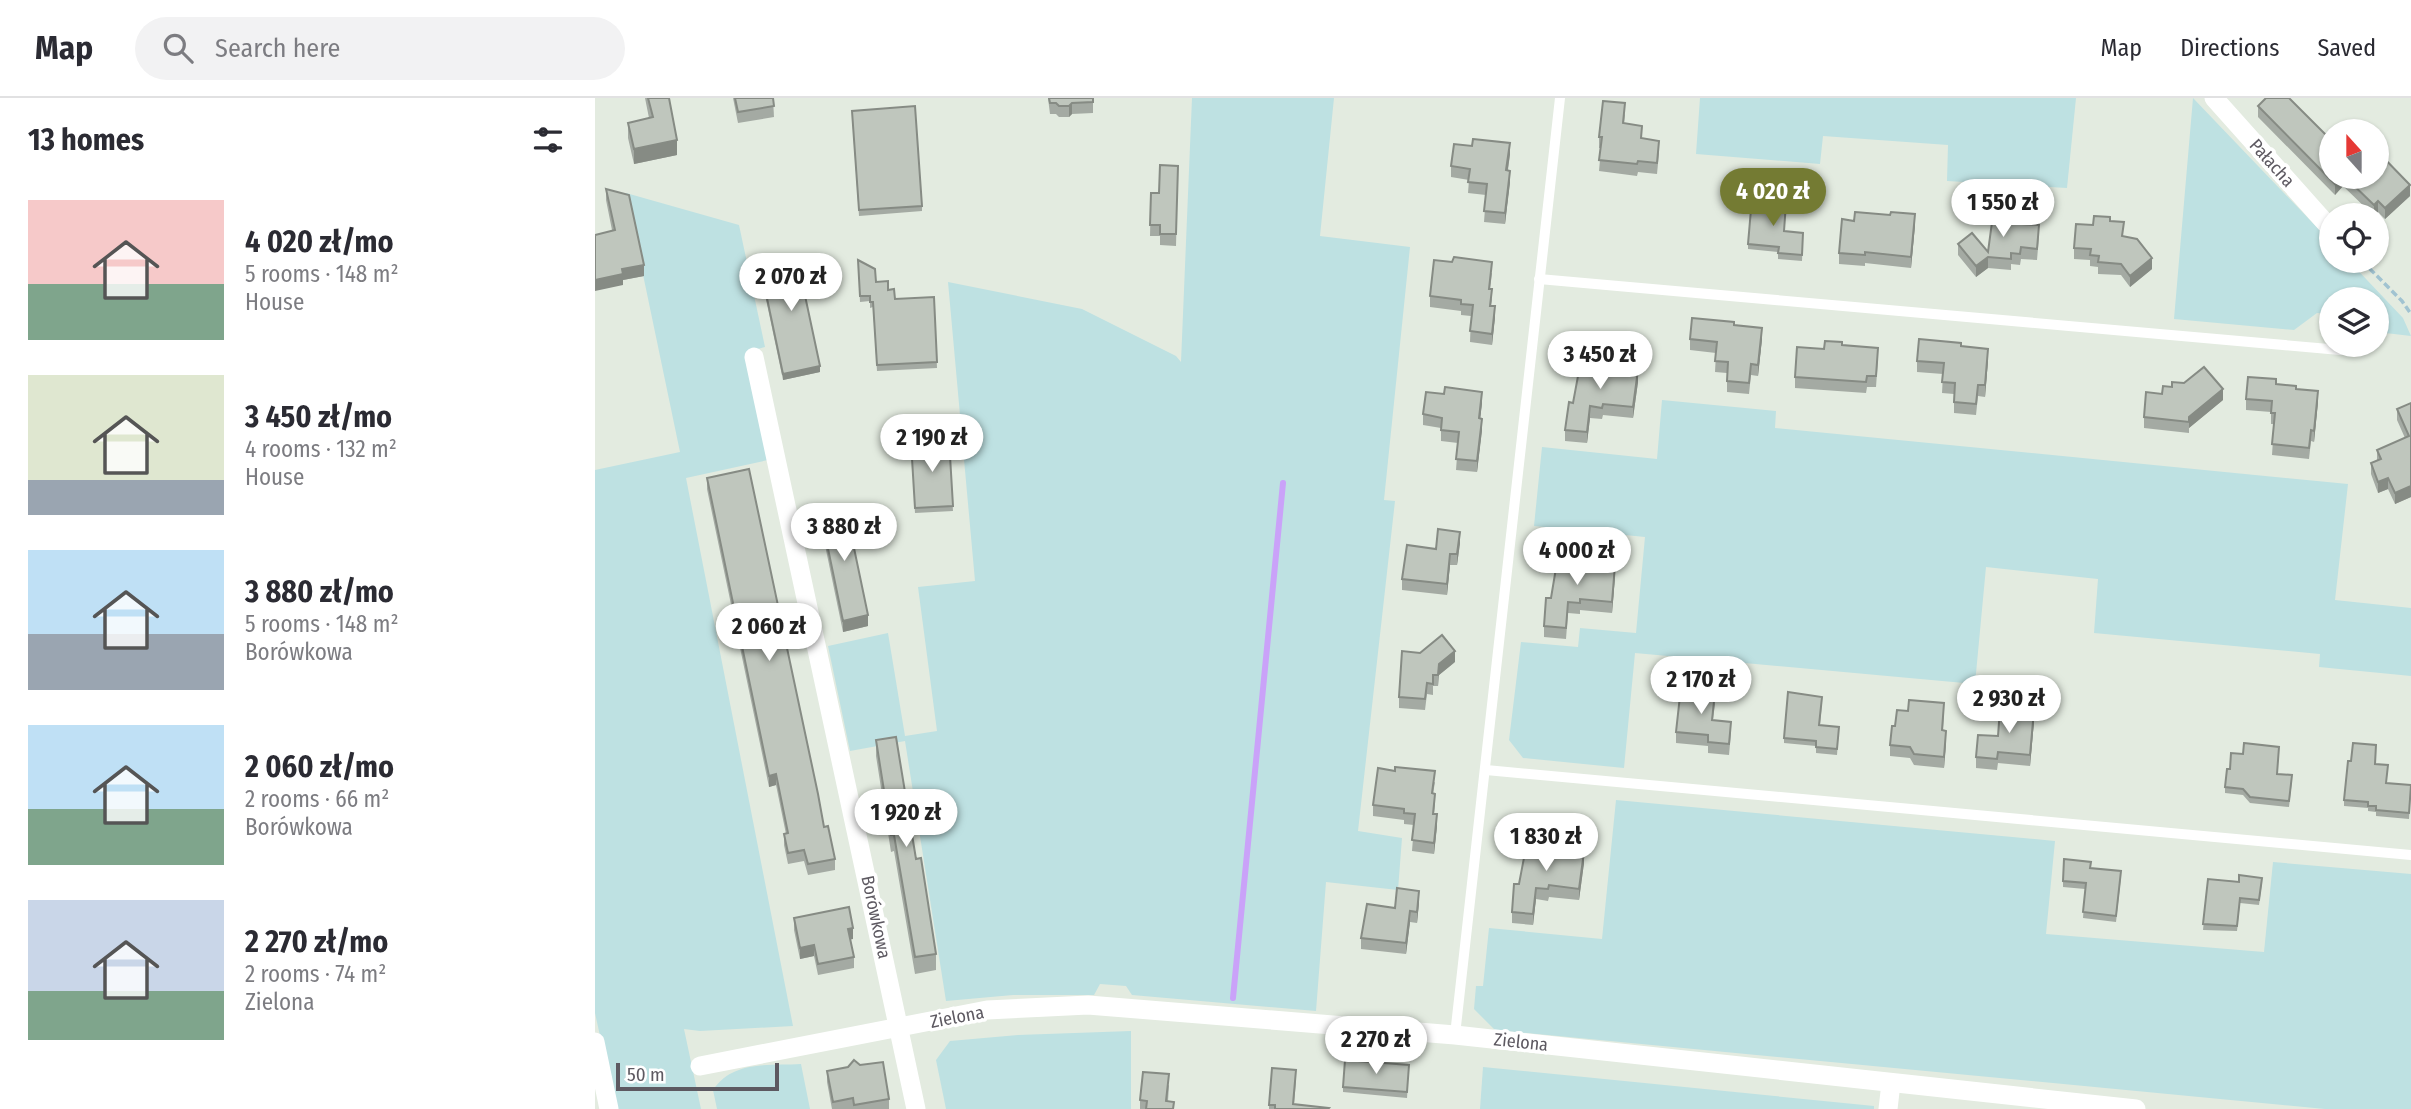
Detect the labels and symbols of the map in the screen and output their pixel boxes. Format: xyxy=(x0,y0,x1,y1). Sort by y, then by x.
north arrow xyxy=(2319,119,2389,189)
street label: Pałacha xyxy=(2245,134,2299,192)
pin: 4 020 zł xyxy=(1701,169,1845,228)
pin: 1 550 zł xyxy=(1931,180,2075,239)
pin: 2 070 zł xyxy=(719,254,863,313)
pin: 3 450 zł xyxy=(1528,331,1672,391)
pin: 2 190 zł xyxy=(860,414,1004,474)
pin: 3 880 zł xyxy=(772,504,916,563)
pin: 4 000 zł xyxy=(1505,528,1649,587)
pin: 2 060 zł xyxy=(697,603,841,663)
pin: 2 170 zł xyxy=(1629,656,1773,716)
pin: 2 930 zł xyxy=(1937,676,2081,735)
pin: 1 920 zł xyxy=(834,790,978,849)
pin: 1 830 zł xyxy=(1474,814,1618,873)
street label: Borówkowa xyxy=(856,873,896,961)
street label: Zielona xyxy=(928,1001,986,1033)
pin: 2 270 zł xyxy=(1304,1016,1448,1076)
street label: Zielona xyxy=(1493,1028,1549,1056)
scale bar xyxy=(616,1060,779,1092)

